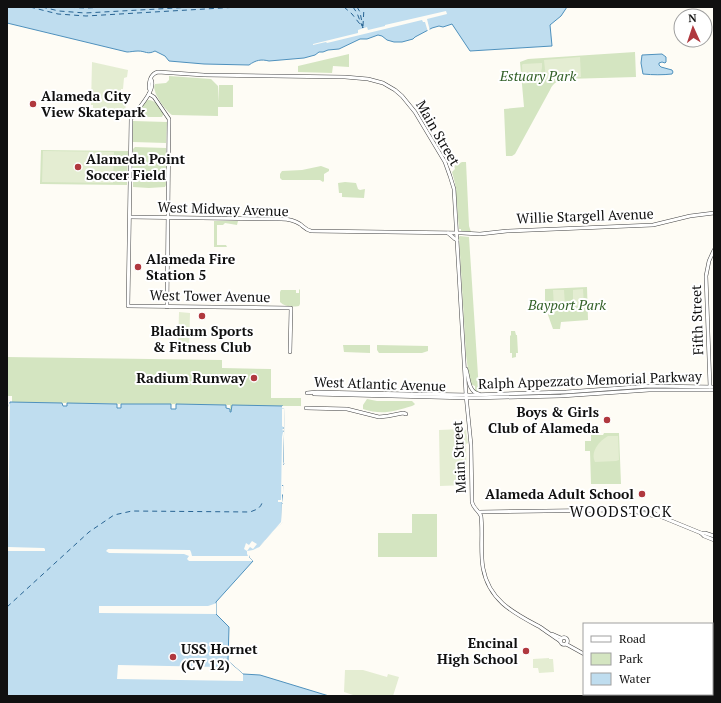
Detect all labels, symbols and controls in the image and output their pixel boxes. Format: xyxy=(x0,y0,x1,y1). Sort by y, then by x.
north arrow xyxy=(673,8,713,48)
text: N xyxy=(688,11,698,25)
park label: Estuary Park xyxy=(499,66,576,85)
place label: Alameda City View Skatepark xyxy=(41,86,146,121)
street label: Main Street xyxy=(412,97,465,170)
marker: Alameda City View Skatepark xyxy=(28,99,38,109)
place label: Alameda Point Soccer Field xyxy=(86,149,186,184)
marker: Alameda Point Soccer Field xyxy=(73,162,83,172)
street label: West Midway Avenue xyxy=(157,197,289,220)
street label: Willie Stargell Avenue xyxy=(516,204,654,227)
place label: Alameda Fire Station 5 xyxy=(146,249,236,284)
marker: Alameda Fire Station 5 xyxy=(133,262,143,272)
street label: Fifth Street xyxy=(686,284,707,356)
street label: West Tower Avenue xyxy=(150,285,270,306)
park label: Bayport Park xyxy=(527,295,606,314)
marker: Bladium Sports & Fitness Club xyxy=(197,311,207,321)
place label: Bladium Sports & Fitness Club xyxy=(151,321,253,356)
street label: Ralph Appezzato Memorial Parkway xyxy=(478,366,703,393)
place label: Radium Runway xyxy=(136,368,247,387)
street label: West Atlantic Avenue xyxy=(314,372,446,395)
marker: Radium Runway xyxy=(249,373,259,383)
place label: Boys & Girls Club of Alameda xyxy=(488,402,599,437)
marker: Boys & Girls Club of Alameda xyxy=(602,415,612,425)
street label: Main Street xyxy=(447,420,470,494)
place label: Alameda Adult School xyxy=(485,484,634,503)
marker: Alameda Adult School xyxy=(637,489,647,499)
district label: WOODSTOCK xyxy=(570,501,672,521)
legend xyxy=(583,623,713,695)
text: Road xyxy=(619,631,646,646)
place label: Encinal High School xyxy=(437,633,518,668)
place label: USS Hornet (CV 12) xyxy=(181,639,258,674)
marker: Encinal High School xyxy=(521,646,531,656)
text: Park xyxy=(619,651,644,666)
marker: USS Hornet (CV 12) xyxy=(168,652,178,662)
text: Water xyxy=(619,671,651,686)

